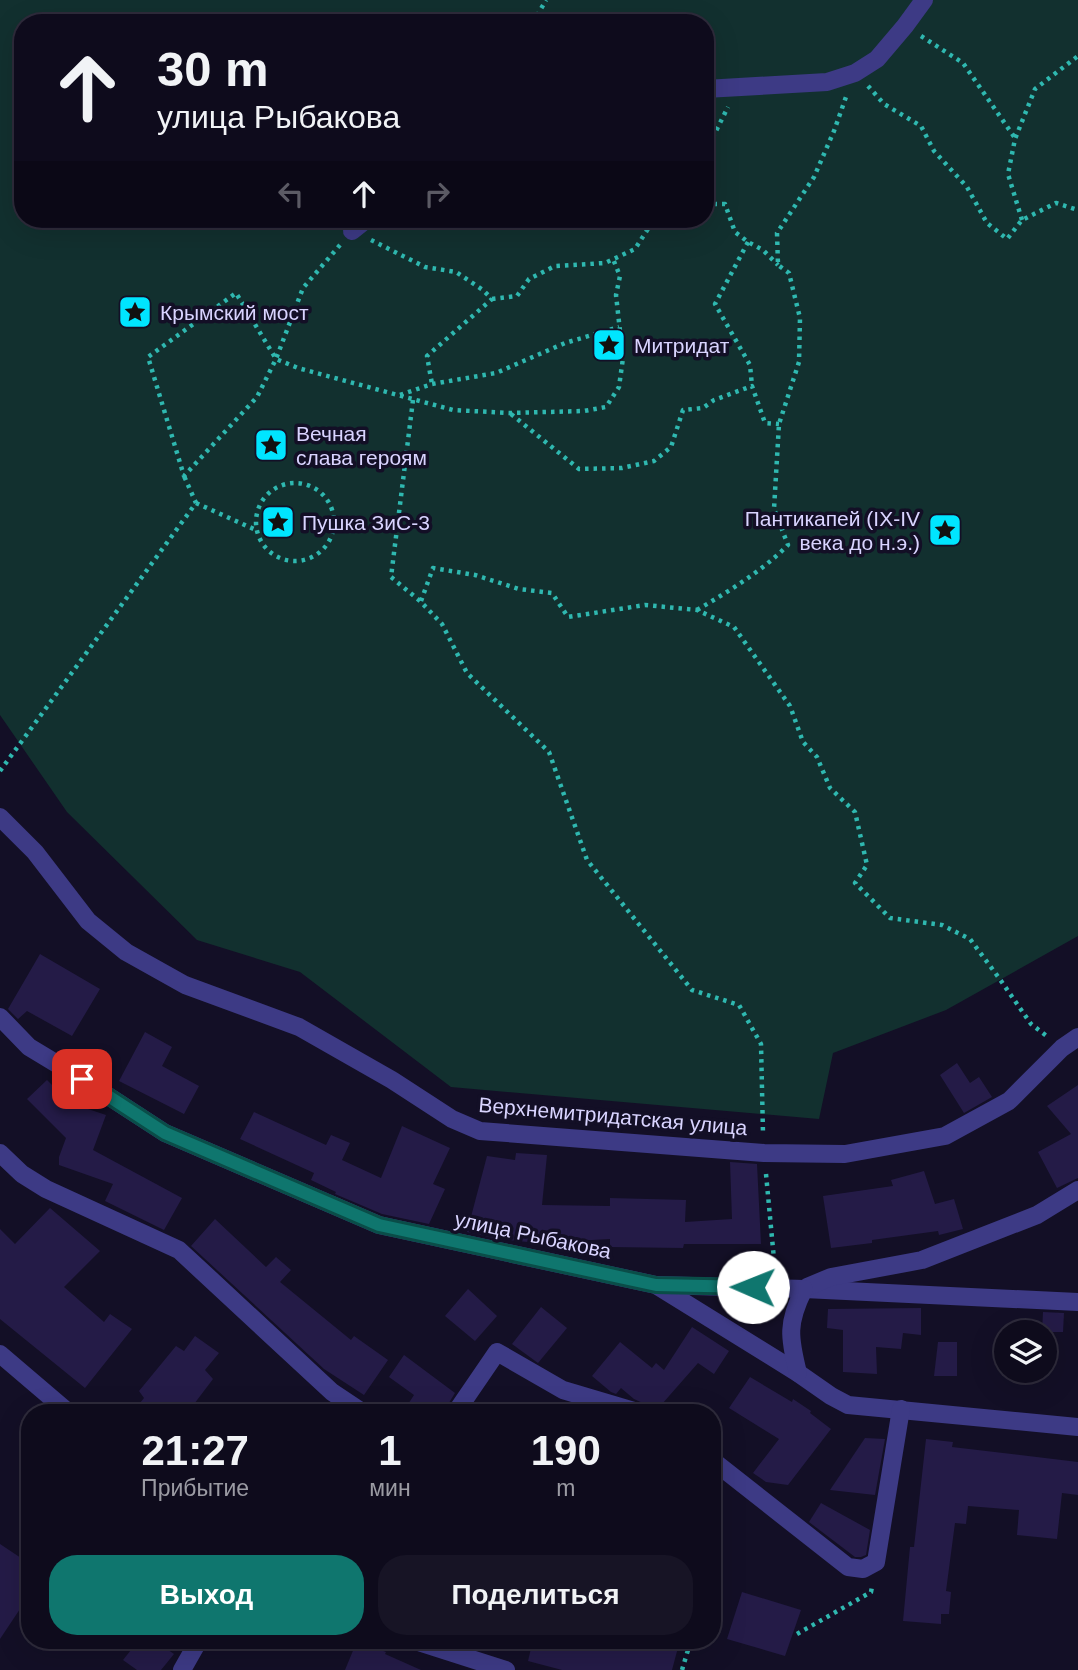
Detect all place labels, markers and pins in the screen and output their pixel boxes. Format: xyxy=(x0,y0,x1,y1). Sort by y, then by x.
place icon: Крымский мост xyxy=(116,293,154,331)
place label: Крымский мост xyxy=(160,301,309,324)
place icon: Митридат xyxy=(590,326,628,364)
place label: Митридат xyxy=(634,334,730,357)
place label: Вечная слава героям xyxy=(296,422,427,469)
place icon: Вечная слава героям xyxy=(252,426,290,464)
place icon: Пушка ЗиС-3 xyxy=(259,503,297,541)
place label: Пантикапей (IX-IV века до н.э.) xyxy=(745,507,920,554)
place label: Пушка ЗиС-3 xyxy=(302,511,430,534)
place icon: Пантикапей (IX-IV века до н.э.) xyxy=(926,511,964,549)
pin xyxy=(52,1049,112,1109)

